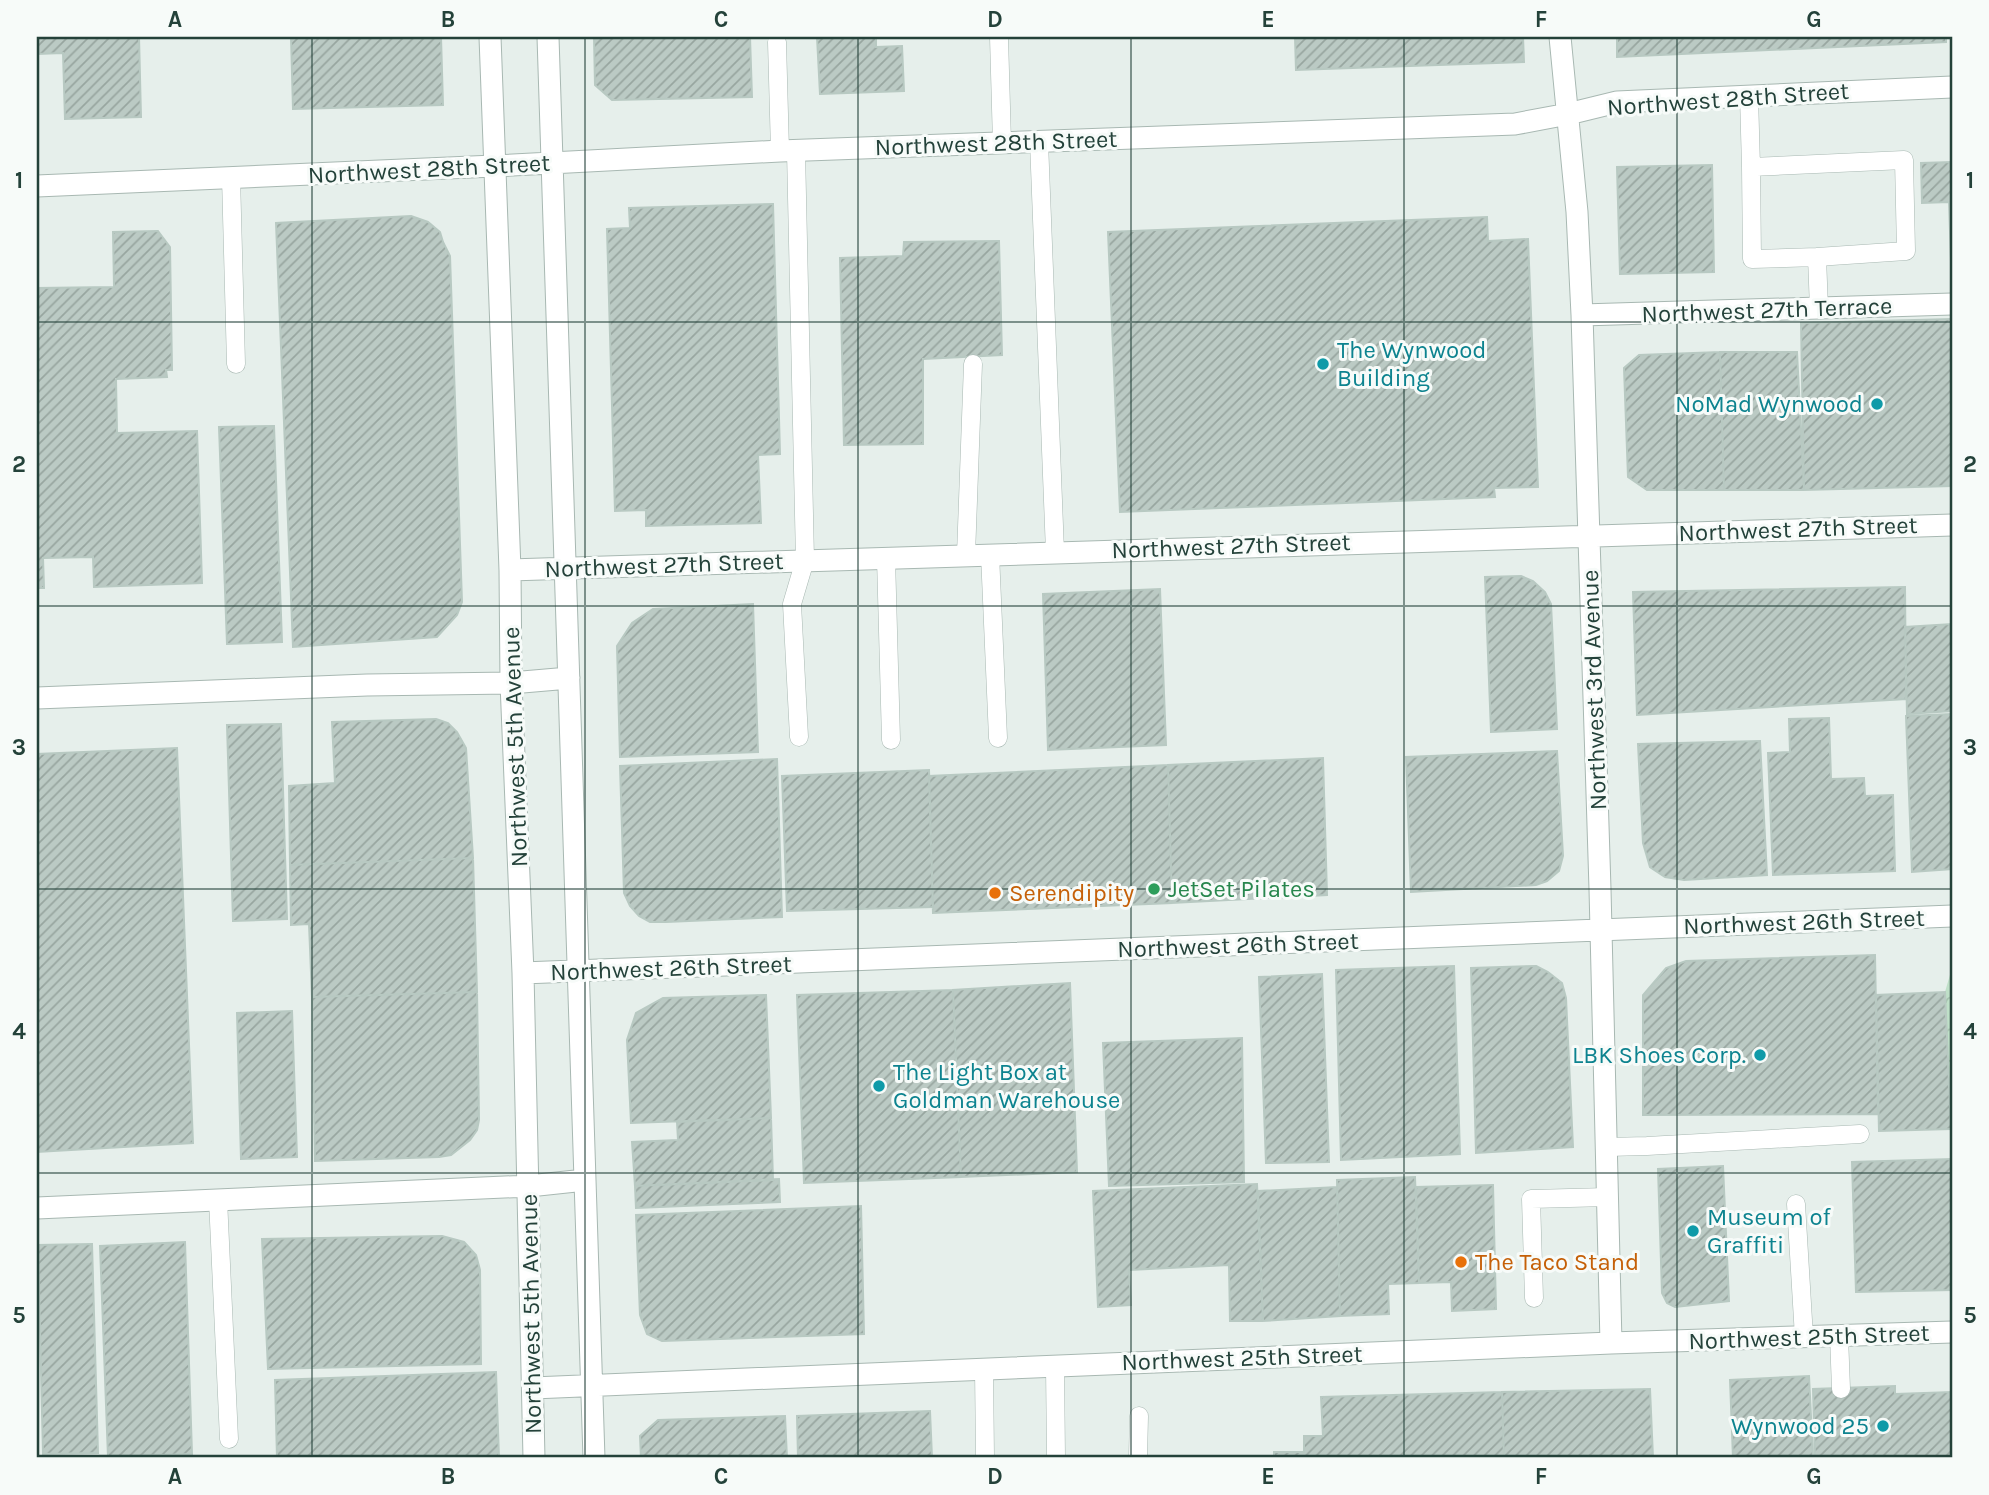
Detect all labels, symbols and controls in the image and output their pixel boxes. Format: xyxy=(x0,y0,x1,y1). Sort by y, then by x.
text: A xyxy=(168,6,182,33)
text: B xyxy=(441,6,455,33)
text: C xyxy=(714,6,728,33)
text: D xyxy=(987,6,1003,33)
text: E xyxy=(1261,6,1275,33)
text: F xyxy=(1535,6,1547,33)
text: G xyxy=(1806,6,1822,33)
street label: Northwest 28th Street xyxy=(1606,77,1850,121)
street label: Northwest 28th Street xyxy=(874,125,1118,161)
street label: Northwest 28th Street xyxy=(307,149,551,189)
text: 1 xyxy=(15,167,23,194)
text: 1 xyxy=(1966,167,1974,194)
street label: Northwest 27th Terrace xyxy=(1641,292,1893,328)
place label: The Wynwood Building xyxy=(1337,336,1486,392)
marker: The Wynwood Building xyxy=(1315,356,1331,372)
place label: NoMad Wynwood xyxy=(1675,390,1863,418)
marker: NoMad Wynwood xyxy=(1869,396,1885,412)
text: 2 xyxy=(12,451,26,478)
text: 2 xyxy=(1963,451,1977,478)
street label: Northwest 27th Street xyxy=(1678,511,1918,547)
street label: Northwest 27th Street xyxy=(1111,528,1351,564)
street label: Northwest 27th Street xyxy=(544,547,784,583)
street label: Northwest 3rd Avenue xyxy=(1576,569,1612,811)
street label: Northwest 5th Avenue xyxy=(497,626,533,868)
text: 3 xyxy=(12,734,26,761)
text: 3 xyxy=(1963,734,1977,761)
place label: JetSet Pilates xyxy=(1168,875,1315,903)
place label: Serendipity xyxy=(1009,879,1134,907)
marker: JetSet Pilates xyxy=(1146,881,1162,897)
marker: Serendipity xyxy=(987,885,1003,901)
street label: Northwest 26th Street xyxy=(1683,904,1925,940)
street label: Northwest 26th Street xyxy=(1117,927,1359,963)
street label: Northwest 26th Street xyxy=(550,950,792,986)
text: 4 xyxy=(12,1018,26,1045)
text: 4 xyxy=(1963,1018,1977,1045)
place label: LBK Shoes Corp. xyxy=(1572,1041,1746,1069)
marker: LBK Shoes Corp. xyxy=(1752,1047,1768,1063)
place label: The Light Box at Goldman Warehouse xyxy=(893,1058,1120,1114)
marker: The Light Box at Goldman Warehouse xyxy=(871,1078,887,1094)
street label: Northwest 5th Avenue xyxy=(515,1194,547,1434)
place label: Museum of Graffiti xyxy=(1707,1203,1832,1259)
marker: Museum of Graffiti xyxy=(1685,1223,1701,1239)
place label: The Taco Stand xyxy=(1475,1248,1639,1276)
marker: The Taco Stand xyxy=(1453,1254,1469,1270)
text: 5 xyxy=(12,1302,26,1329)
text: 5 xyxy=(1963,1302,1977,1329)
street label: Northwest 25th Street xyxy=(1688,1319,1930,1355)
street label: Northwest 25th Street xyxy=(1121,1340,1363,1376)
place label: Wynwood 25 xyxy=(1731,1412,1869,1440)
marker: Wynwood 25 xyxy=(1875,1418,1891,1434)
text: A xyxy=(168,1463,182,1490)
text: B xyxy=(441,1463,455,1490)
text: C xyxy=(714,1463,728,1490)
text: D xyxy=(987,1463,1003,1490)
text: E xyxy=(1261,1463,1275,1490)
text: F xyxy=(1535,1463,1547,1490)
text: G xyxy=(1806,1463,1822,1490)

